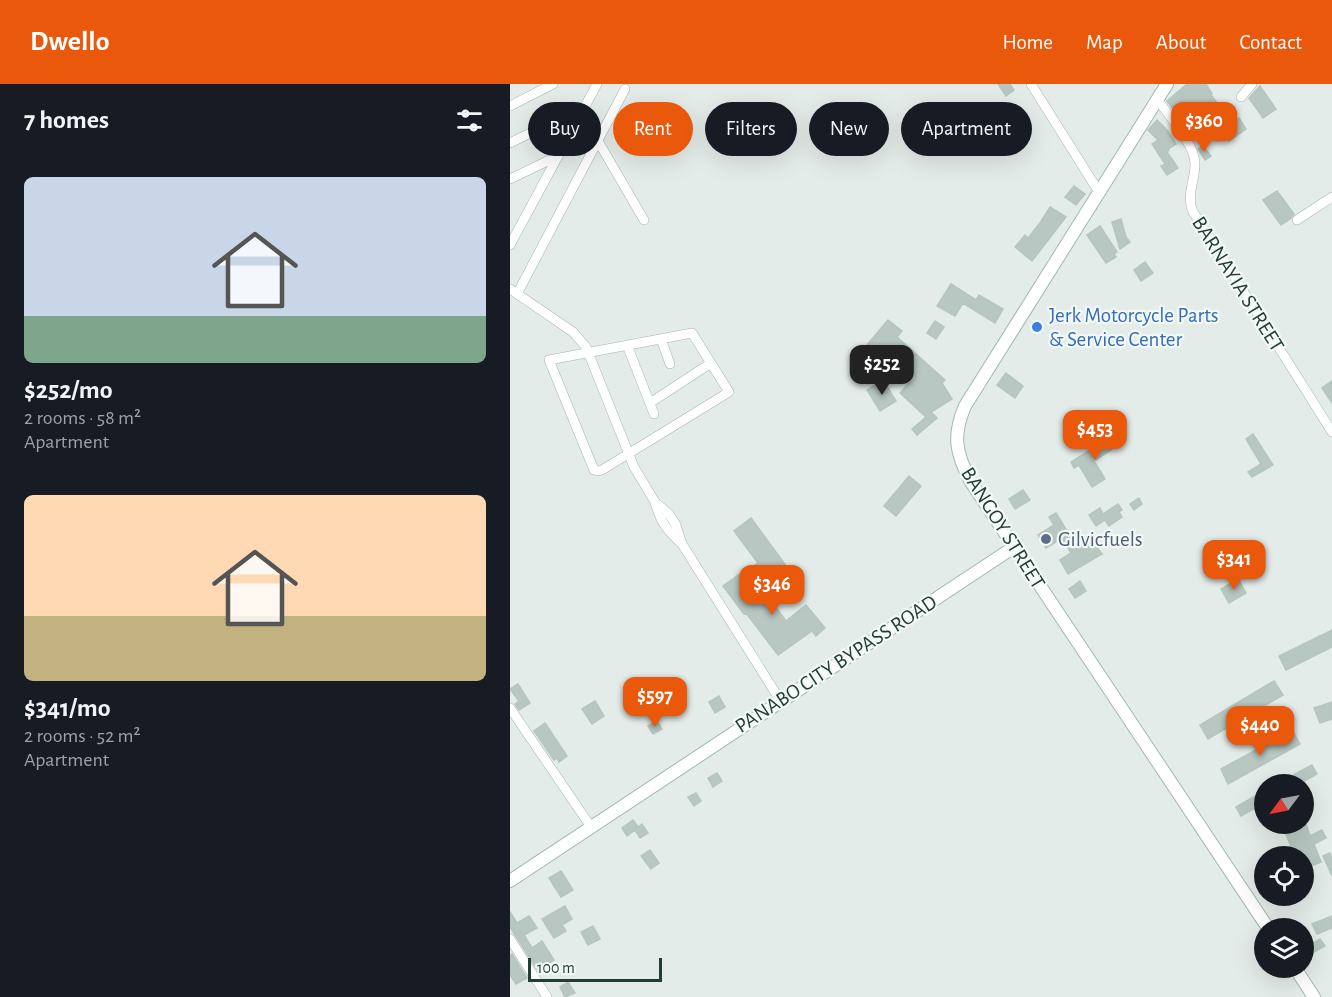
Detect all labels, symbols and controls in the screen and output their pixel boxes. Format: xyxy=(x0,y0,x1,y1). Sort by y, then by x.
text: Dwello xyxy=(30,28,109,56)
text: Home xyxy=(1002,32,1053,53)
text: Map xyxy=(1086,32,1123,53)
text: About xyxy=(1156,32,1206,53)
text: Contact xyxy=(1239,32,1302,53)
chip: Buy xyxy=(528,102,601,156)
chip: Rent xyxy=(613,102,693,156)
chip: Filters xyxy=(705,102,797,156)
chip: New xyxy=(809,102,889,156)
chip: Apartment xyxy=(901,102,1032,156)
pin: $360 xyxy=(1168,102,1240,153)
icon: filters xyxy=(453,104,486,137)
text: 7 homes xyxy=(24,107,109,133)
text: $360 xyxy=(1185,111,1223,131)
street label: BARNAYIA STREET xyxy=(1188,213,1288,355)
icon: home xyxy=(201,216,309,324)
place label: Jerk Motorcycle Parts & Service Center xyxy=(1049,305,1219,350)
marker: Jerk Motorcycle Parts & Service Center xyxy=(1030,320,1044,334)
pin: $252 xyxy=(846,345,918,396)
text: $252 xyxy=(864,354,900,374)
text: $252/mo xyxy=(24,377,113,403)
text: 2 rooms · 58 m² xyxy=(24,408,141,428)
pin: $453 xyxy=(1059,410,1131,461)
text: $453 xyxy=(1077,419,1113,439)
text: Apartment xyxy=(24,432,109,452)
street label: BANGOY STREET xyxy=(957,463,1049,593)
place label: Gilvicfuels xyxy=(1058,529,1143,550)
marker: Gilvicfuels xyxy=(1039,532,1053,546)
icon: home xyxy=(201,534,309,642)
pin: $341 xyxy=(1198,540,1270,591)
text: $341 xyxy=(1217,549,1251,569)
pin: $346 xyxy=(736,565,808,616)
text: $346 xyxy=(753,574,791,594)
street label: PANABO CITY BYPASS ROAD xyxy=(732,591,940,737)
pin: $597 xyxy=(619,677,691,728)
text: $597 xyxy=(637,686,673,706)
text: $341/mo xyxy=(24,695,111,721)
pin: $440 xyxy=(1224,706,1296,757)
text: $440 xyxy=(1240,715,1280,735)
text: 2 rooms · 52 m² xyxy=(24,726,141,746)
text: Apartment xyxy=(24,750,109,770)
north arrow xyxy=(1254,774,1314,834)
map controls xyxy=(1254,774,1314,978)
button: locate xyxy=(1254,846,1314,906)
button: layers xyxy=(1254,918,1314,978)
scale bar xyxy=(528,955,662,982)
text: 100 m xyxy=(537,960,575,976)

